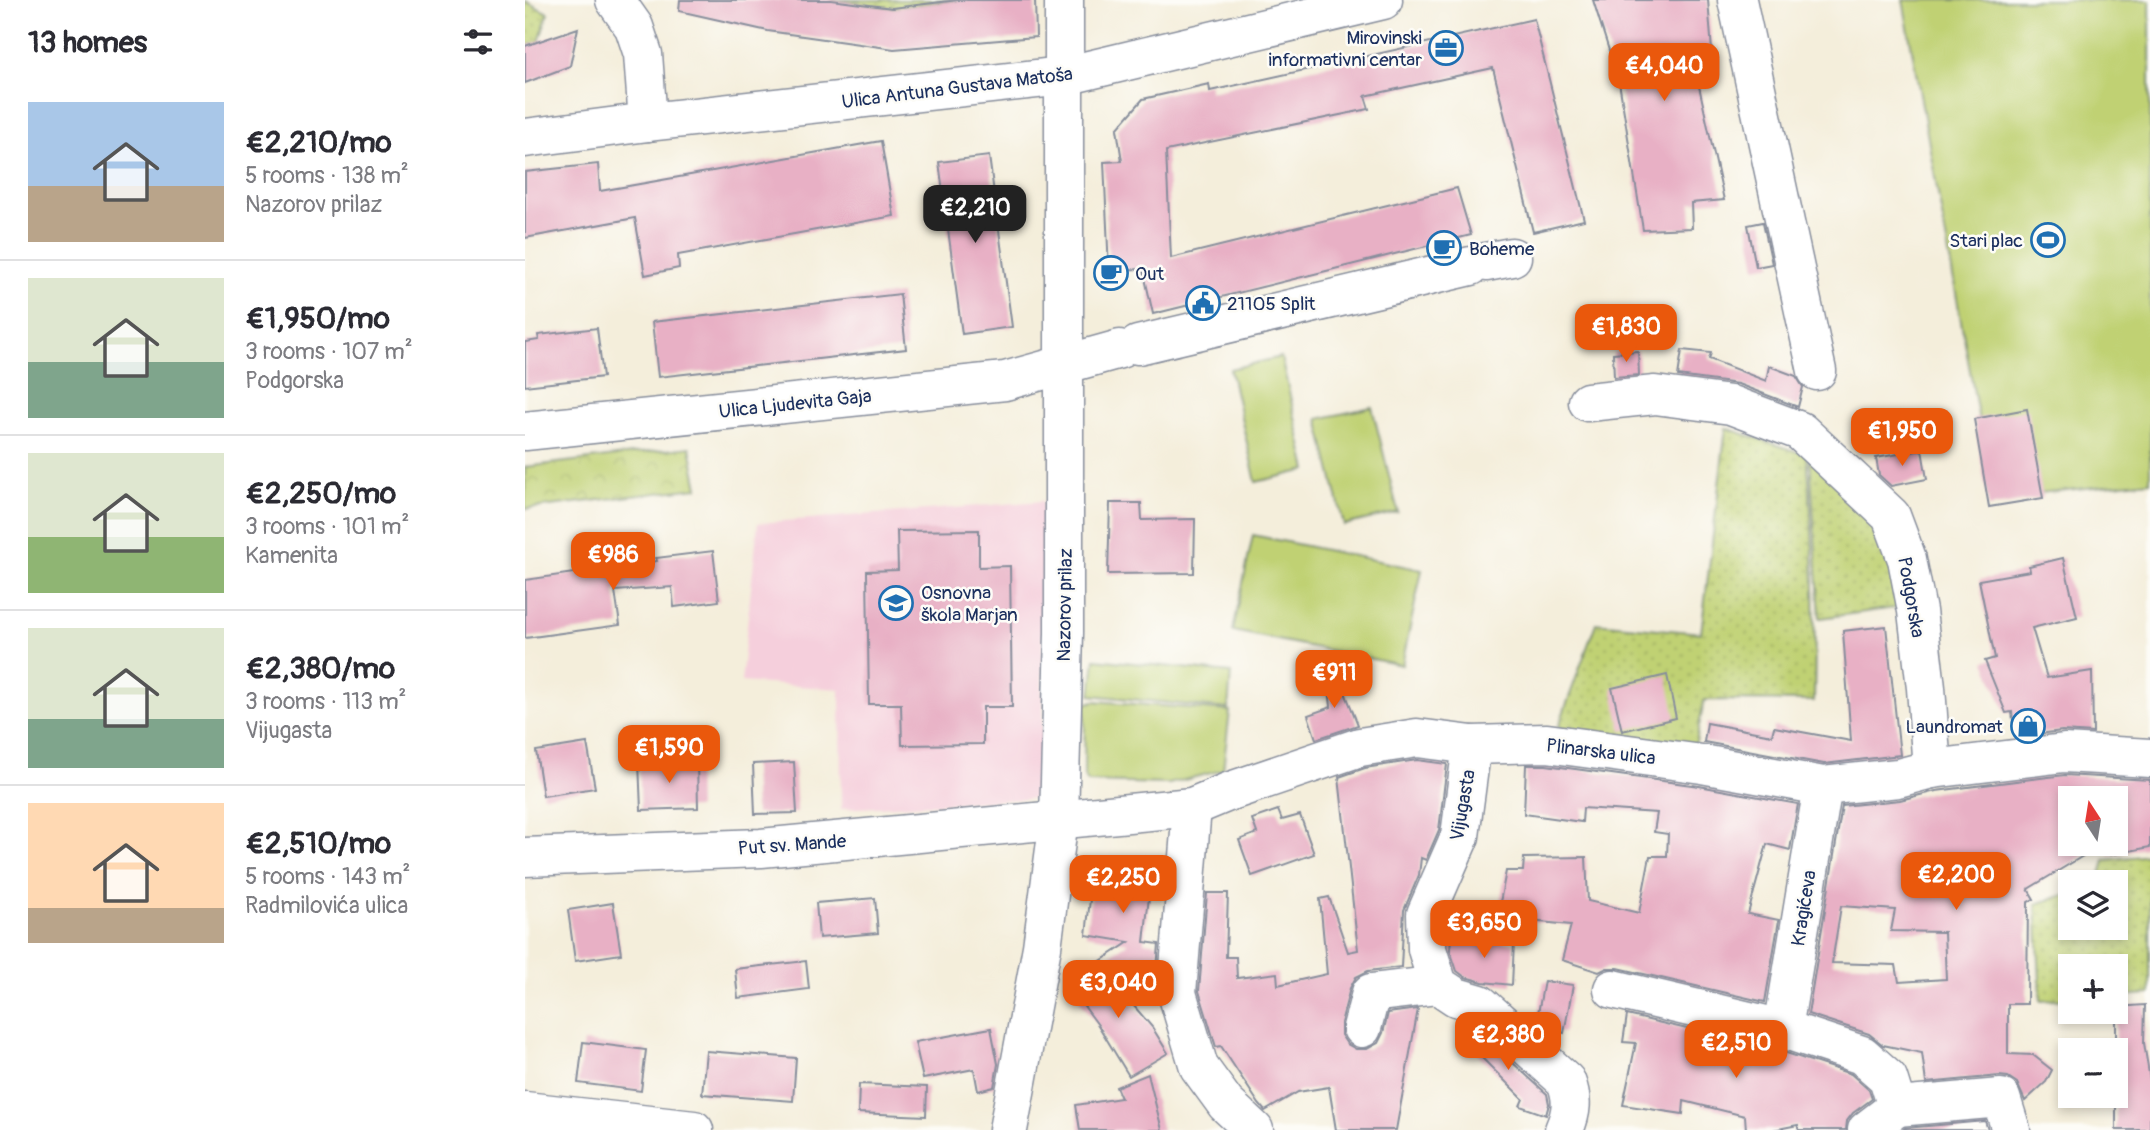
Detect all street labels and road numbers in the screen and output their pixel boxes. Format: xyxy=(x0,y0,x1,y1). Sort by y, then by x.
street label: Ulica Antuna Gustava Matoša xyxy=(840,62,1074,114)
street label: Ulica Ljudevita Gaja xyxy=(718,384,873,424)
street label: Nazorov prilaz xyxy=(1052,548,1078,662)
street label: Podgorska xyxy=(1892,555,1930,640)
street label: Plinarska ulica xyxy=(1545,733,1657,771)
street label: Vijugasta xyxy=(1445,767,1481,843)
street label: Put sv. Mande xyxy=(737,829,848,861)
street label: Kragićeva xyxy=(1786,868,1822,948)

